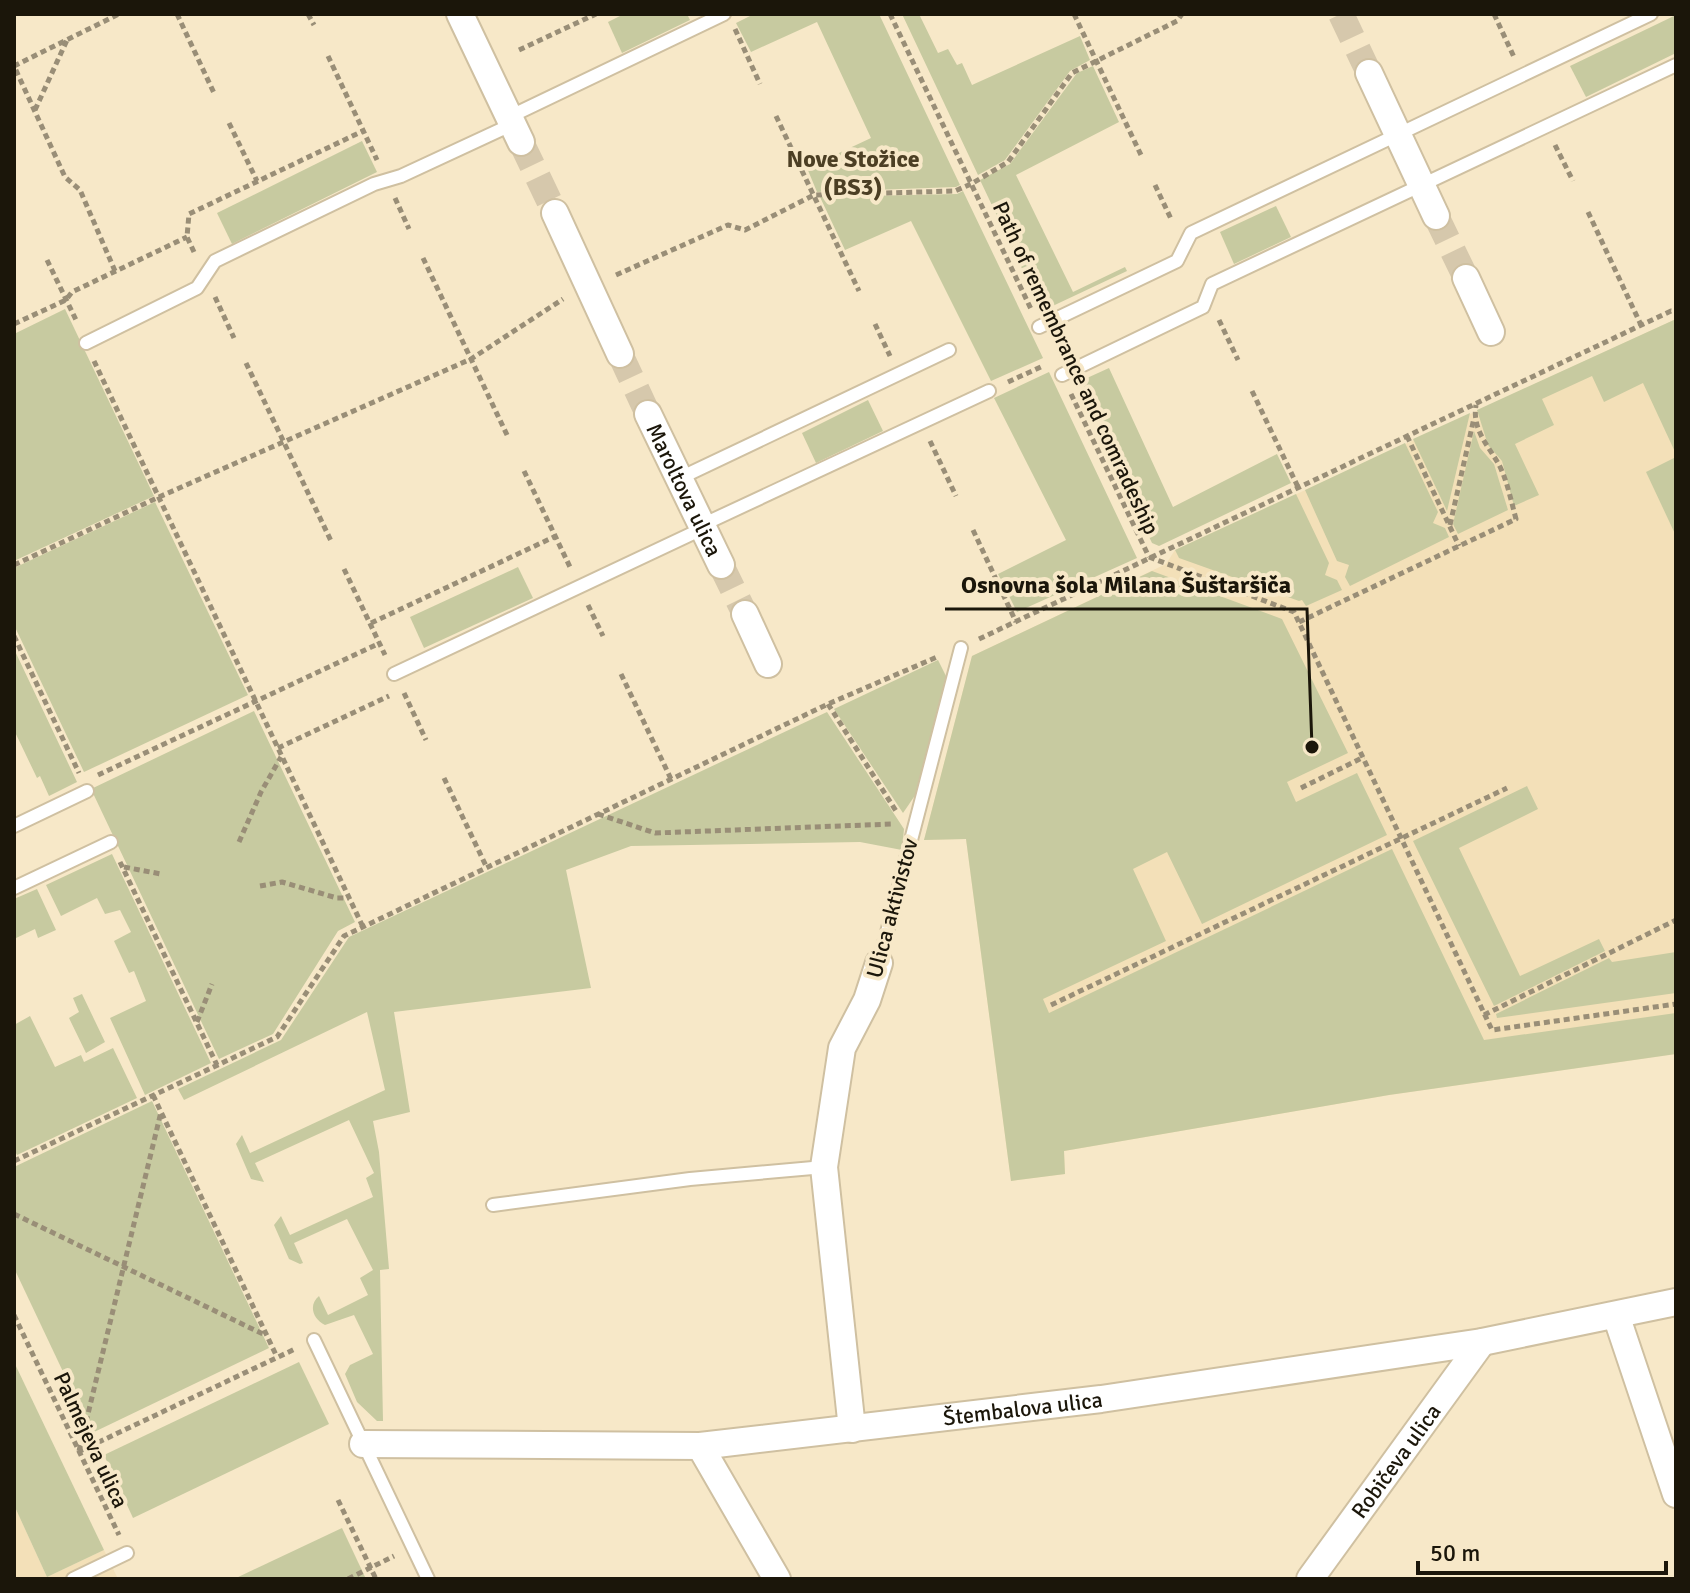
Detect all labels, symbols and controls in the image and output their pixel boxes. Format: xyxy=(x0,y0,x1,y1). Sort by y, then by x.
district label: Nove Stožice (BS3) xyxy=(786,144,920,202)
street label: Path of remembrance and comradeship xyxy=(987,197,1165,539)
street label: Maroltova ulica xyxy=(641,419,728,561)
callout: Osnovna šola Milana Šuštaršiča xyxy=(945,561,1307,609)
text: Osnovna šola Milana Šuštaršiča xyxy=(961,570,1291,600)
street label: Ulica aktivistov xyxy=(860,835,924,981)
street label: Palmejeva ulica xyxy=(48,1368,134,1512)
street label: Štembalova ulica xyxy=(942,1385,1104,1431)
street label: Robičeva ulica xyxy=(1345,1398,1446,1523)
scale bar xyxy=(1418,1525,1666,1575)
text: 50 m xyxy=(1430,1538,1480,1568)

